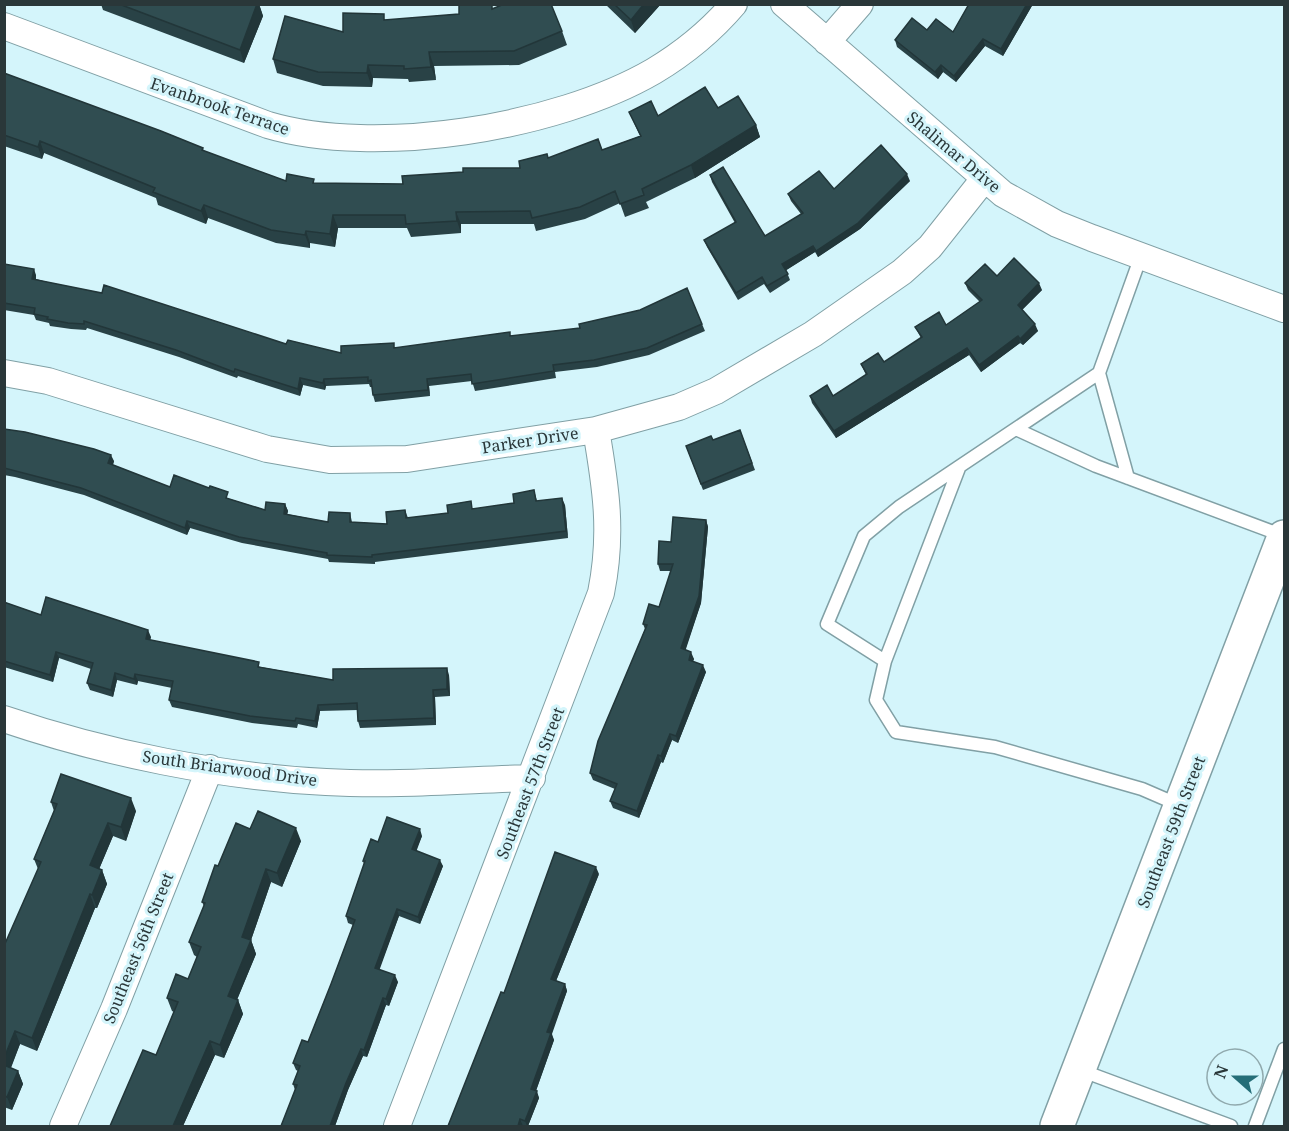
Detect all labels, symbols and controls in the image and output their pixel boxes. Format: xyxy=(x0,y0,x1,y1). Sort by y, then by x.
street label: Evanbrook Terrace xyxy=(148,72,292,140)
street label: Shalimar Drive xyxy=(903,106,1005,198)
street label: Parker Drive xyxy=(480,421,580,459)
street label: Southeast 57th Street xyxy=(491,704,569,862)
street label: South Briarwood Drive xyxy=(141,745,319,791)
street label: Southeast 59th Street xyxy=(1132,753,1210,911)
street label: Southeast 56th Street xyxy=(98,869,178,1027)
north arrow xyxy=(1205,1047,1265,1107)
text: N xyxy=(1208,1061,1234,1081)

